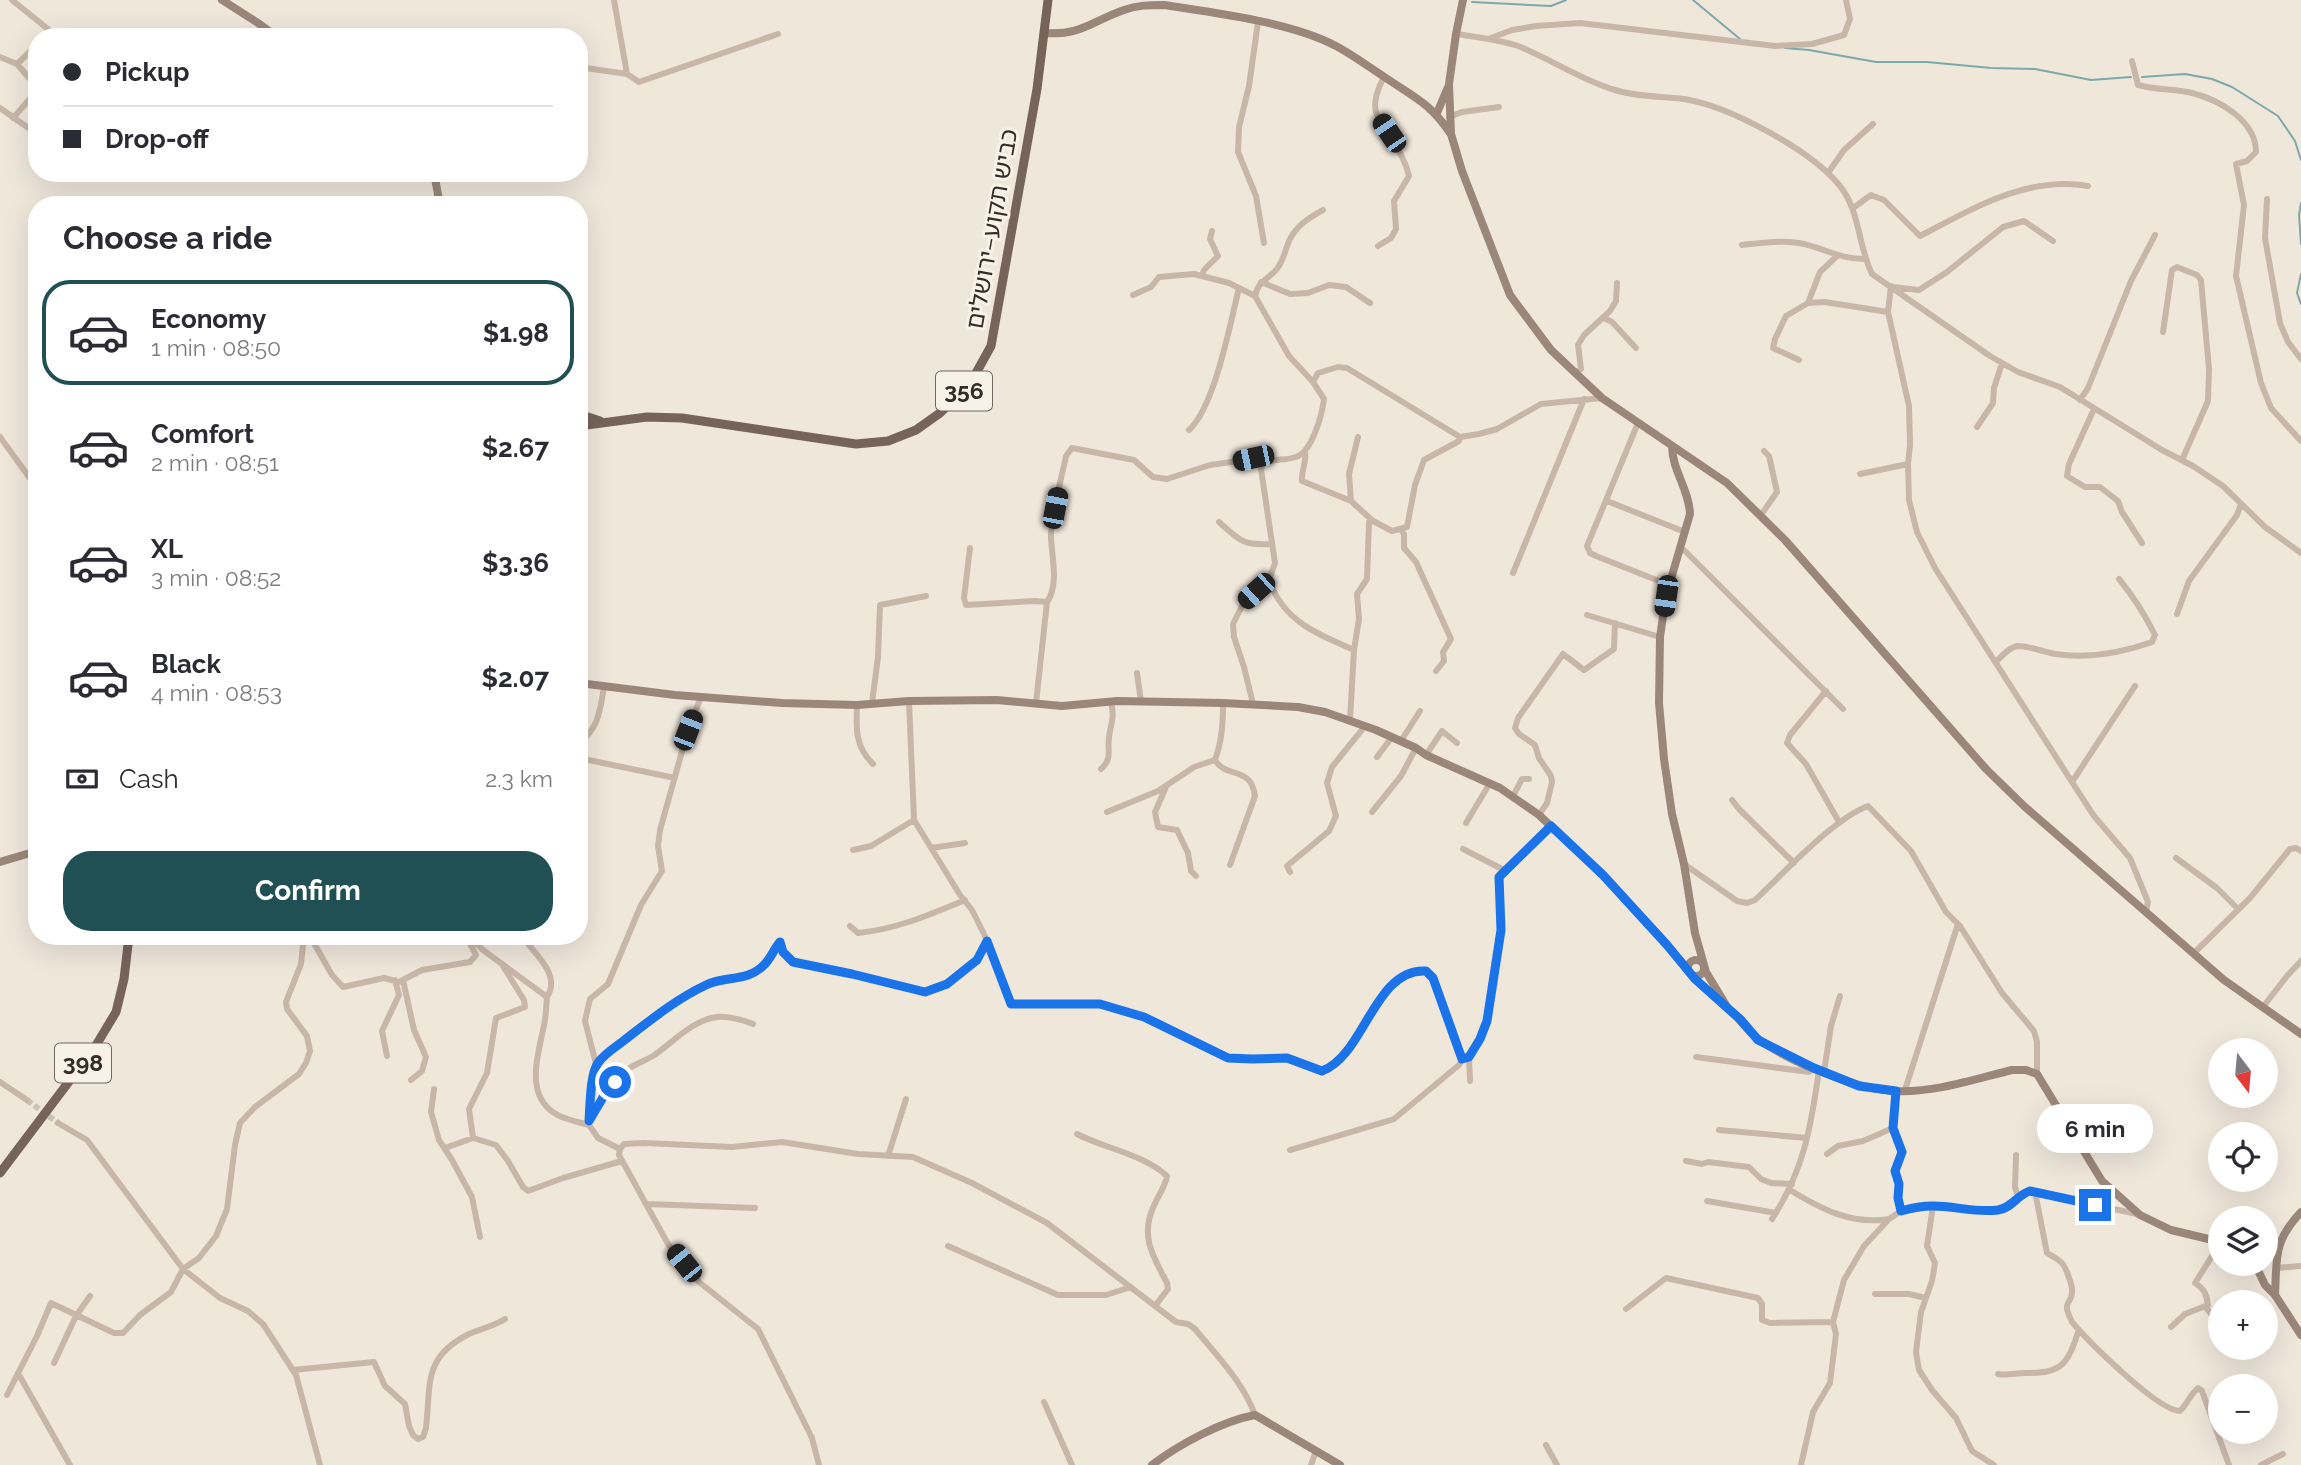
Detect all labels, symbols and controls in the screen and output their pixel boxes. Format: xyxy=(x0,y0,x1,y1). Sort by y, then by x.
text: Pickup xyxy=(105,57,190,87)
car xyxy=(1369,110,1410,156)
text: Drop-off xyxy=(105,124,209,154)
street label: כביש תקוע–ירושלים xyxy=(960,127,1023,331)
text: Choose a ride xyxy=(63,219,272,256)
icon: car xyxy=(67,301,130,364)
text: Economy xyxy=(151,304,266,334)
text: $1.98 xyxy=(483,318,549,348)
text: 1 min · 08:50 xyxy=(151,334,281,361)
road number: 356 xyxy=(936,372,992,410)
icon: car xyxy=(67,416,130,479)
text: Comfort xyxy=(151,419,254,449)
text: $2.67 xyxy=(482,433,549,463)
car xyxy=(1231,443,1276,473)
text: 2 min · 08:51 xyxy=(151,449,279,476)
car xyxy=(1041,485,1070,531)
icon: car xyxy=(67,531,130,594)
text: XL xyxy=(151,534,183,564)
text: $3.36 xyxy=(482,548,549,578)
text: 3 min · 08:52 xyxy=(151,564,281,591)
car xyxy=(1234,569,1279,613)
car xyxy=(1653,574,1680,618)
icon: car xyxy=(67,646,130,709)
text: Black xyxy=(151,649,221,679)
text: $2.07 xyxy=(481,663,549,693)
text: 4 min · 08:53 xyxy=(151,679,282,706)
car xyxy=(671,707,706,753)
icon: cash xyxy=(63,760,101,798)
text: Cash xyxy=(119,764,179,794)
text: 2.3 km xyxy=(485,765,553,792)
button: Confirm xyxy=(63,851,553,931)
north arrow xyxy=(2208,1038,2278,1108)
map controls xyxy=(2208,1038,2278,1444)
road number: 398 xyxy=(55,1044,111,1082)
route start xyxy=(599,1066,631,1098)
callout: 6 min xyxy=(2037,1104,2153,1152)
text: 6 min xyxy=(2065,1115,2125,1142)
button: locate xyxy=(2208,1122,2278,1192)
route end xyxy=(2079,1189,2111,1221)
button: layers xyxy=(2208,1206,2278,1276)
car xyxy=(663,1240,706,1286)
button: + xyxy=(2208,1290,2278,1360)
button: − xyxy=(2208,1374,2278,1444)

